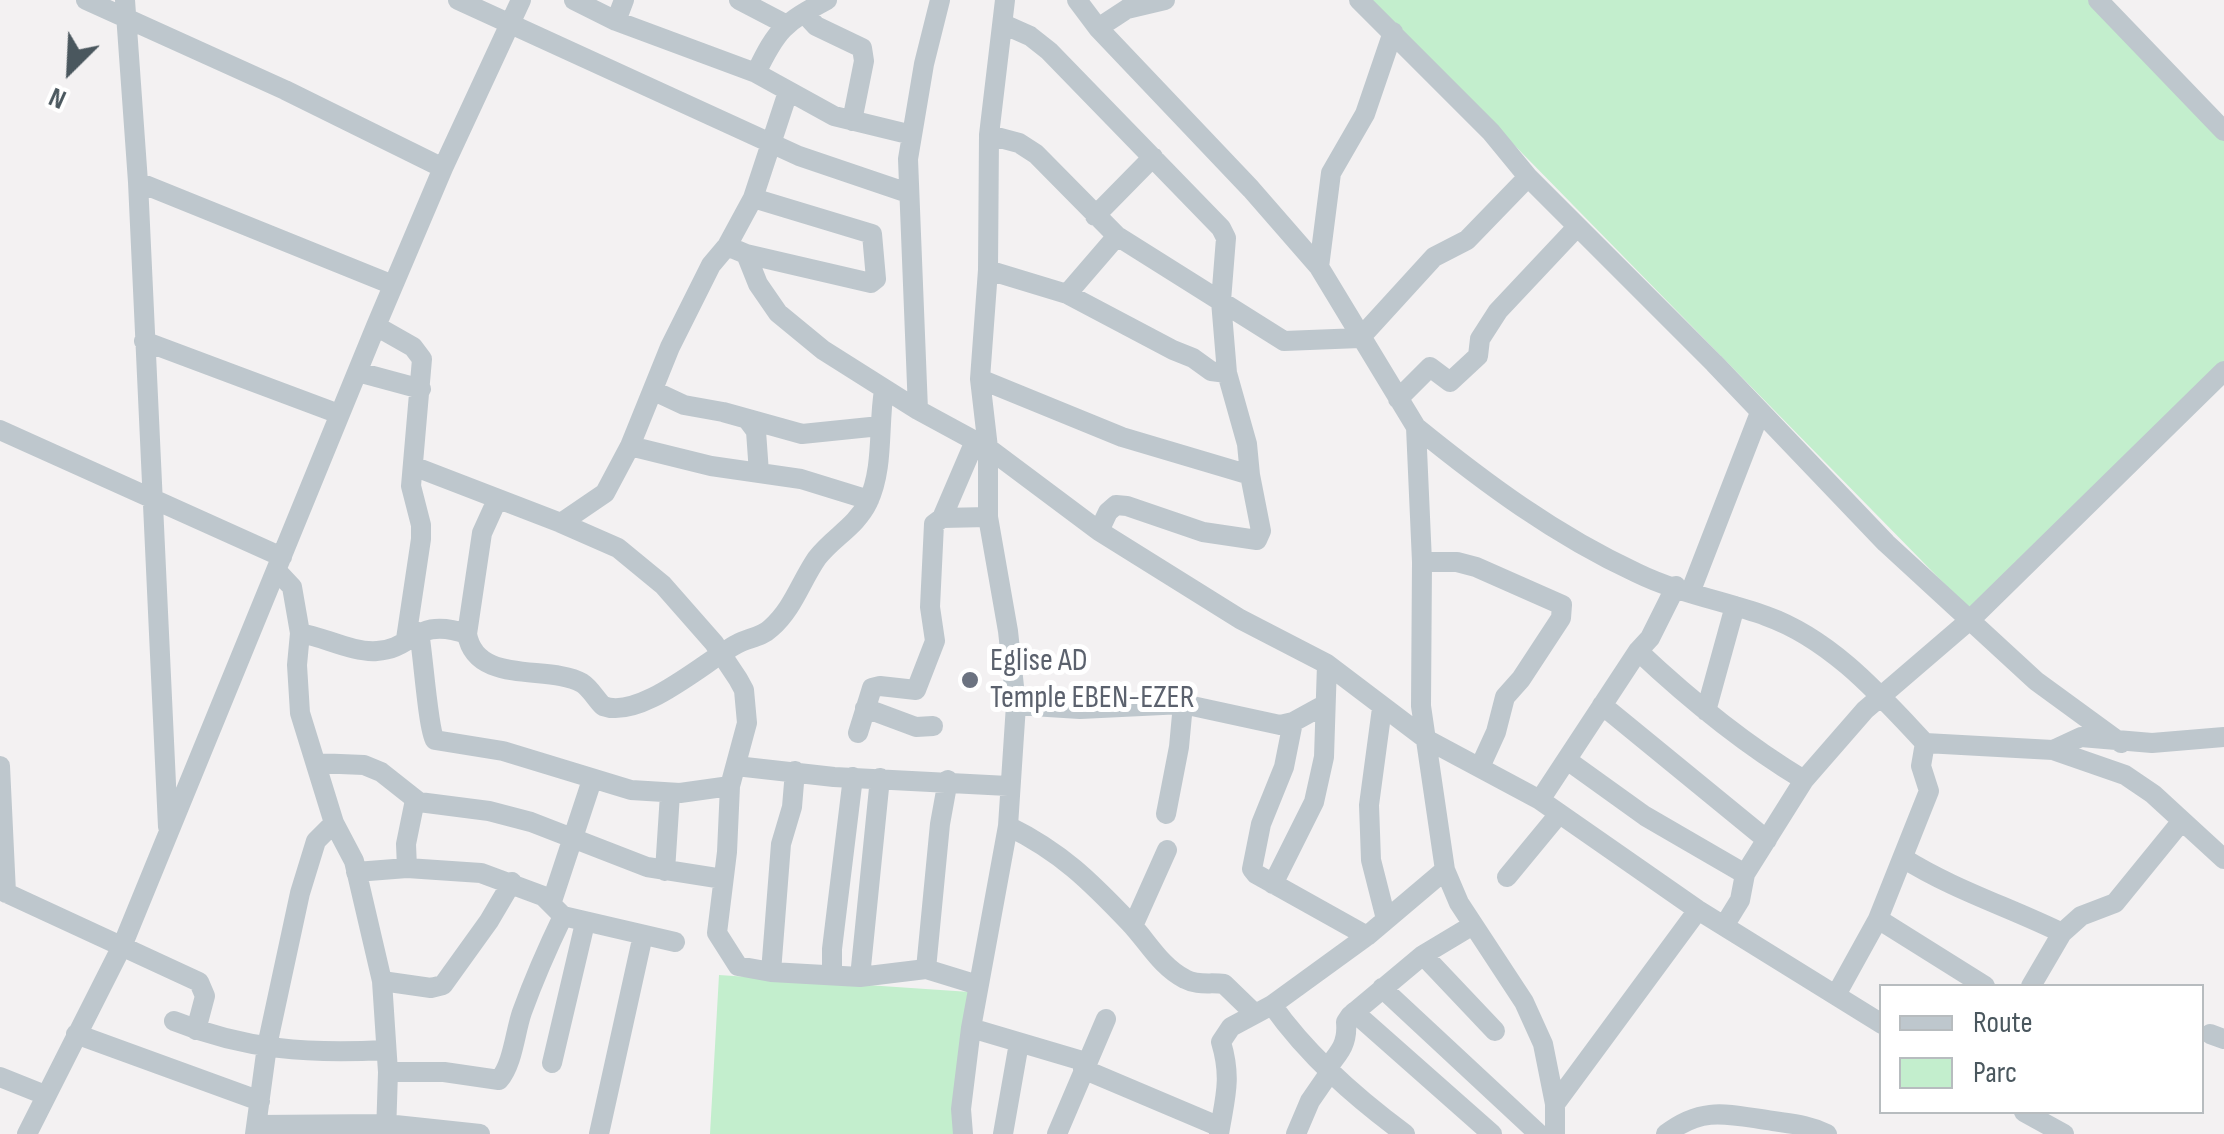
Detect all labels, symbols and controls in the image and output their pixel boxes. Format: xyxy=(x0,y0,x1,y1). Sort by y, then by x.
north arrow xyxy=(20,20,120,120)
text: N xyxy=(44,80,71,116)
place label: Eglise AD Temple EBEN-EZER xyxy=(990,643,1195,718)
marker: Eglise AD Temple EBEN-EZER xyxy=(959,669,981,691)
legend xyxy=(1879,984,2204,1114)
text: Route xyxy=(1973,1005,2032,1041)
text: Parc xyxy=(1973,1055,2017,1091)

